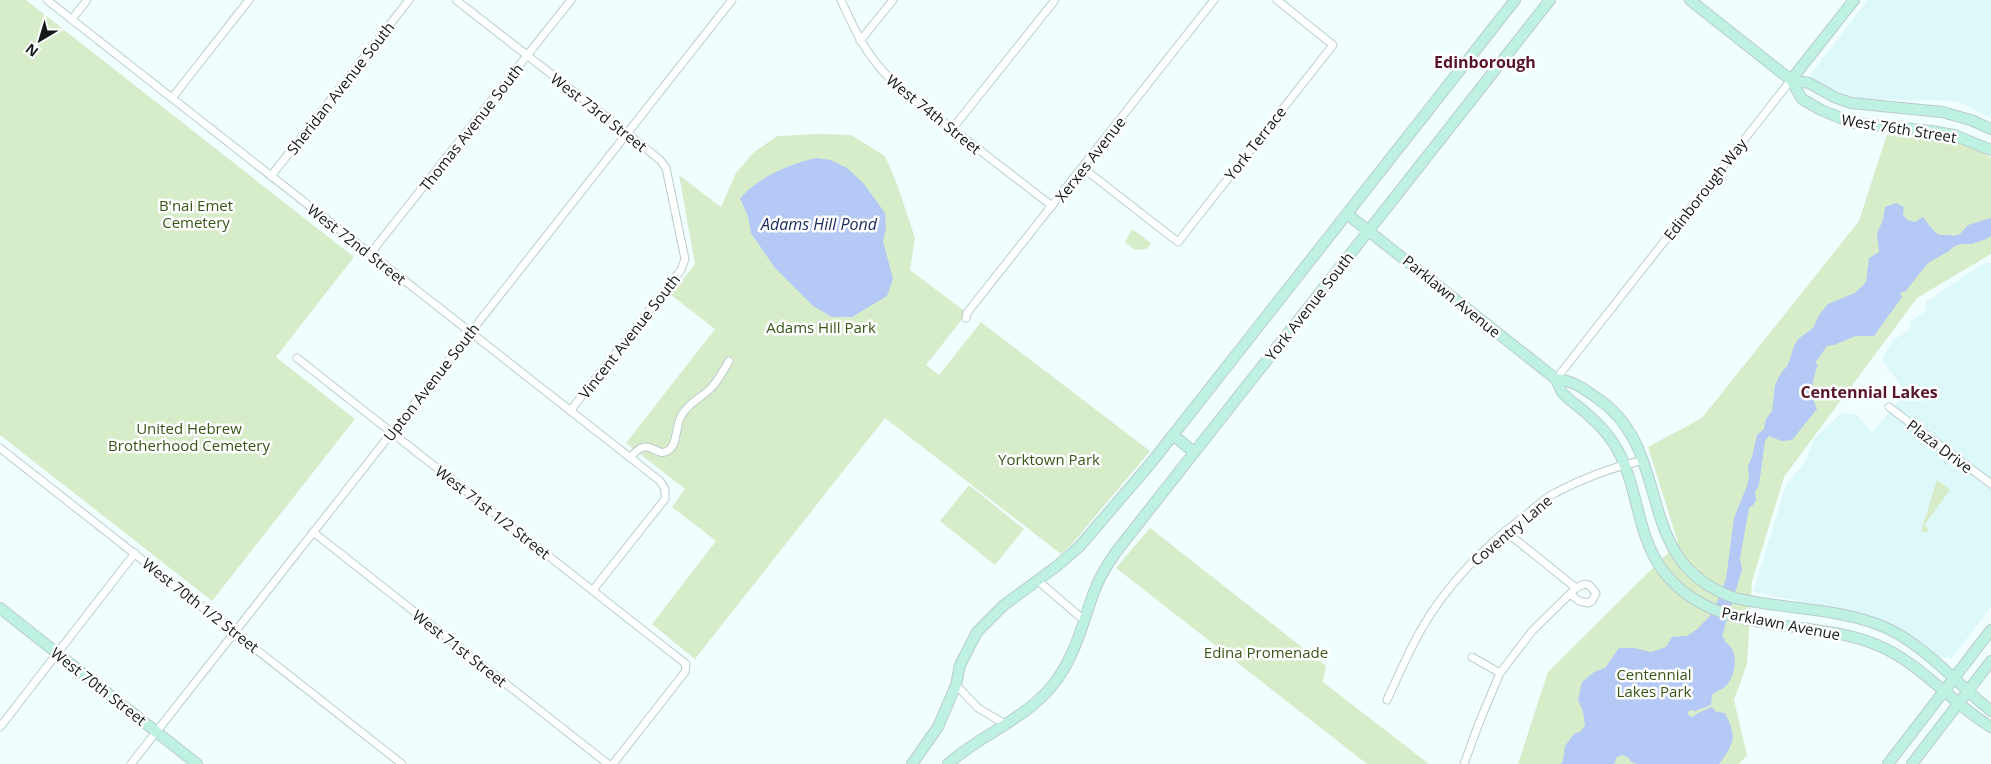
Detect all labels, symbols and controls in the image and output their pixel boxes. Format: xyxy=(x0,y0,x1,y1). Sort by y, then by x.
north arrow xyxy=(15,15,65,65)
street label: Sheridan Avenue South xyxy=(282,17,398,159)
text: N xyxy=(21,40,42,62)
district label: Edinborough xyxy=(1434,51,1536,73)
street label: Thomas Avenue South xyxy=(415,59,527,195)
street label: West 73rd Street xyxy=(547,68,651,156)
street label: West 74th Street xyxy=(883,70,985,158)
street label: York Terrace xyxy=(1220,102,1290,184)
street label: West 76th Street xyxy=(1840,109,1958,147)
street label: Xerxes Avenue xyxy=(1050,112,1130,206)
street label: Edinborough Way xyxy=(1659,134,1751,244)
park label: B'nai Emet Cemetery xyxy=(159,195,233,232)
street label: West 72nd Street xyxy=(304,199,410,289)
water label: Adams Hill Pond xyxy=(760,213,878,235)
street label: York Avenue South xyxy=(1260,248,1358,364)
street label: Parklawn Avenue xyxy=(1399,250,1505,342)
street label: Vincent Avenue South xyxy=(574,270,684,402)
park label: Adams Hill Park xyxy=(766,317,876,337)
street label: Upton Avenue South xyxy=(379,319,483,445)
district label: Centennial Lakes xyxy=(1800,381,1938,403)
street label: Plaza Drive xyxy=(1903,415,1977,477)
park label: United Hebrew Brotherhood Cemetery xyxy=(108,418,270,455)
park label: Yorktown Park xyxy=(998,449,1100,469)
street label: West 71st 1/2 Street xyxy=(431,461,555,563)
street label: Coventry Lane xyxy=(1466,490,1556,570)
street label: West 70th 1/2 Street xyxy=(139,553,263,657)
street label: Parklawn Avenue xyxy=(1720,602,1842,644)
street label: West 71st Street xyxy=(409,605,511,691)
street label: West 70th Street xyxy=(47,642,151,730)
park label: Edina Promenade xyxy=(1204,642,1328,662)
park label: Centennial Lakes Park xyxy=(1616,664,1692,701)

